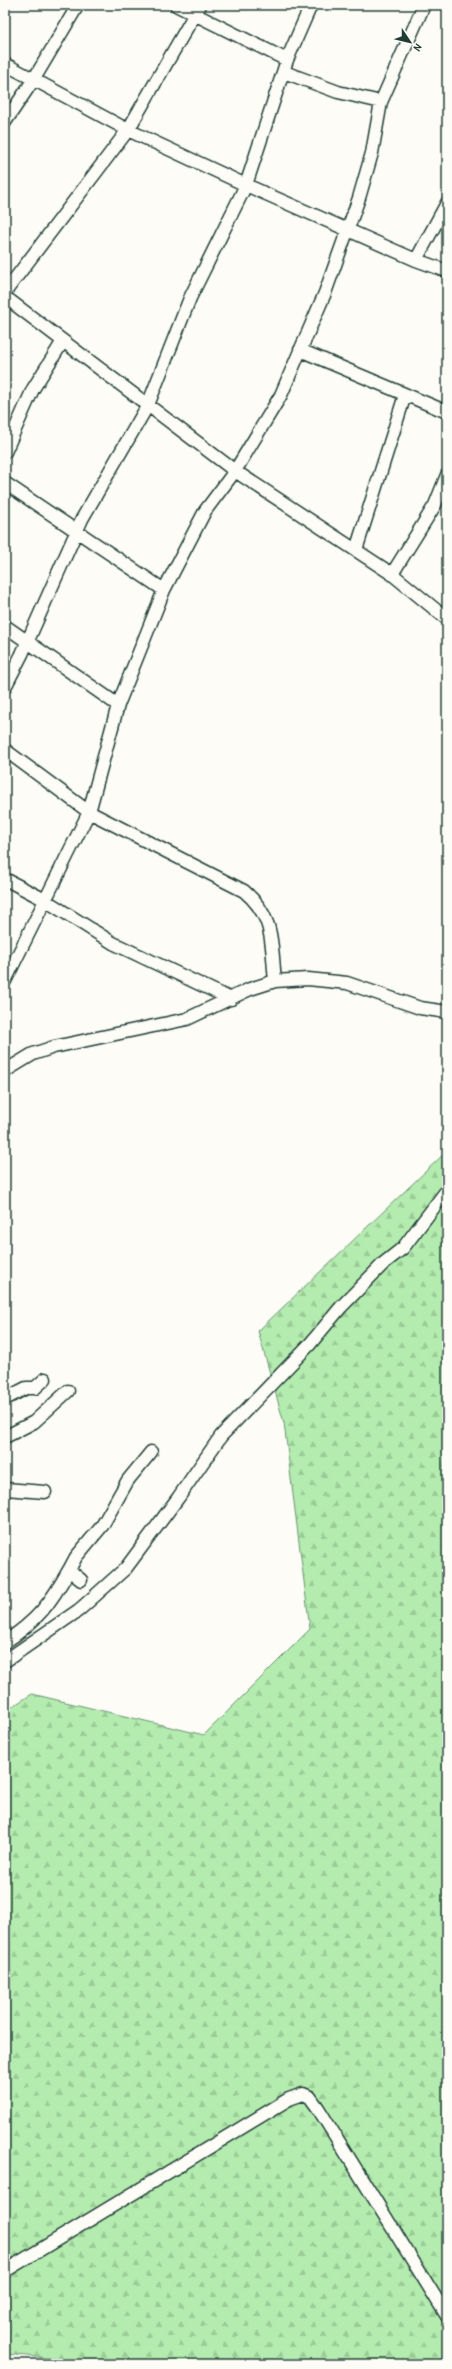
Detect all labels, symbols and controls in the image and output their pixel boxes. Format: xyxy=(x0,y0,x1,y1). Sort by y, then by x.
north arrow xyxy=(390,22,430,62)
text: N xyxy=(411,41,426,54)

